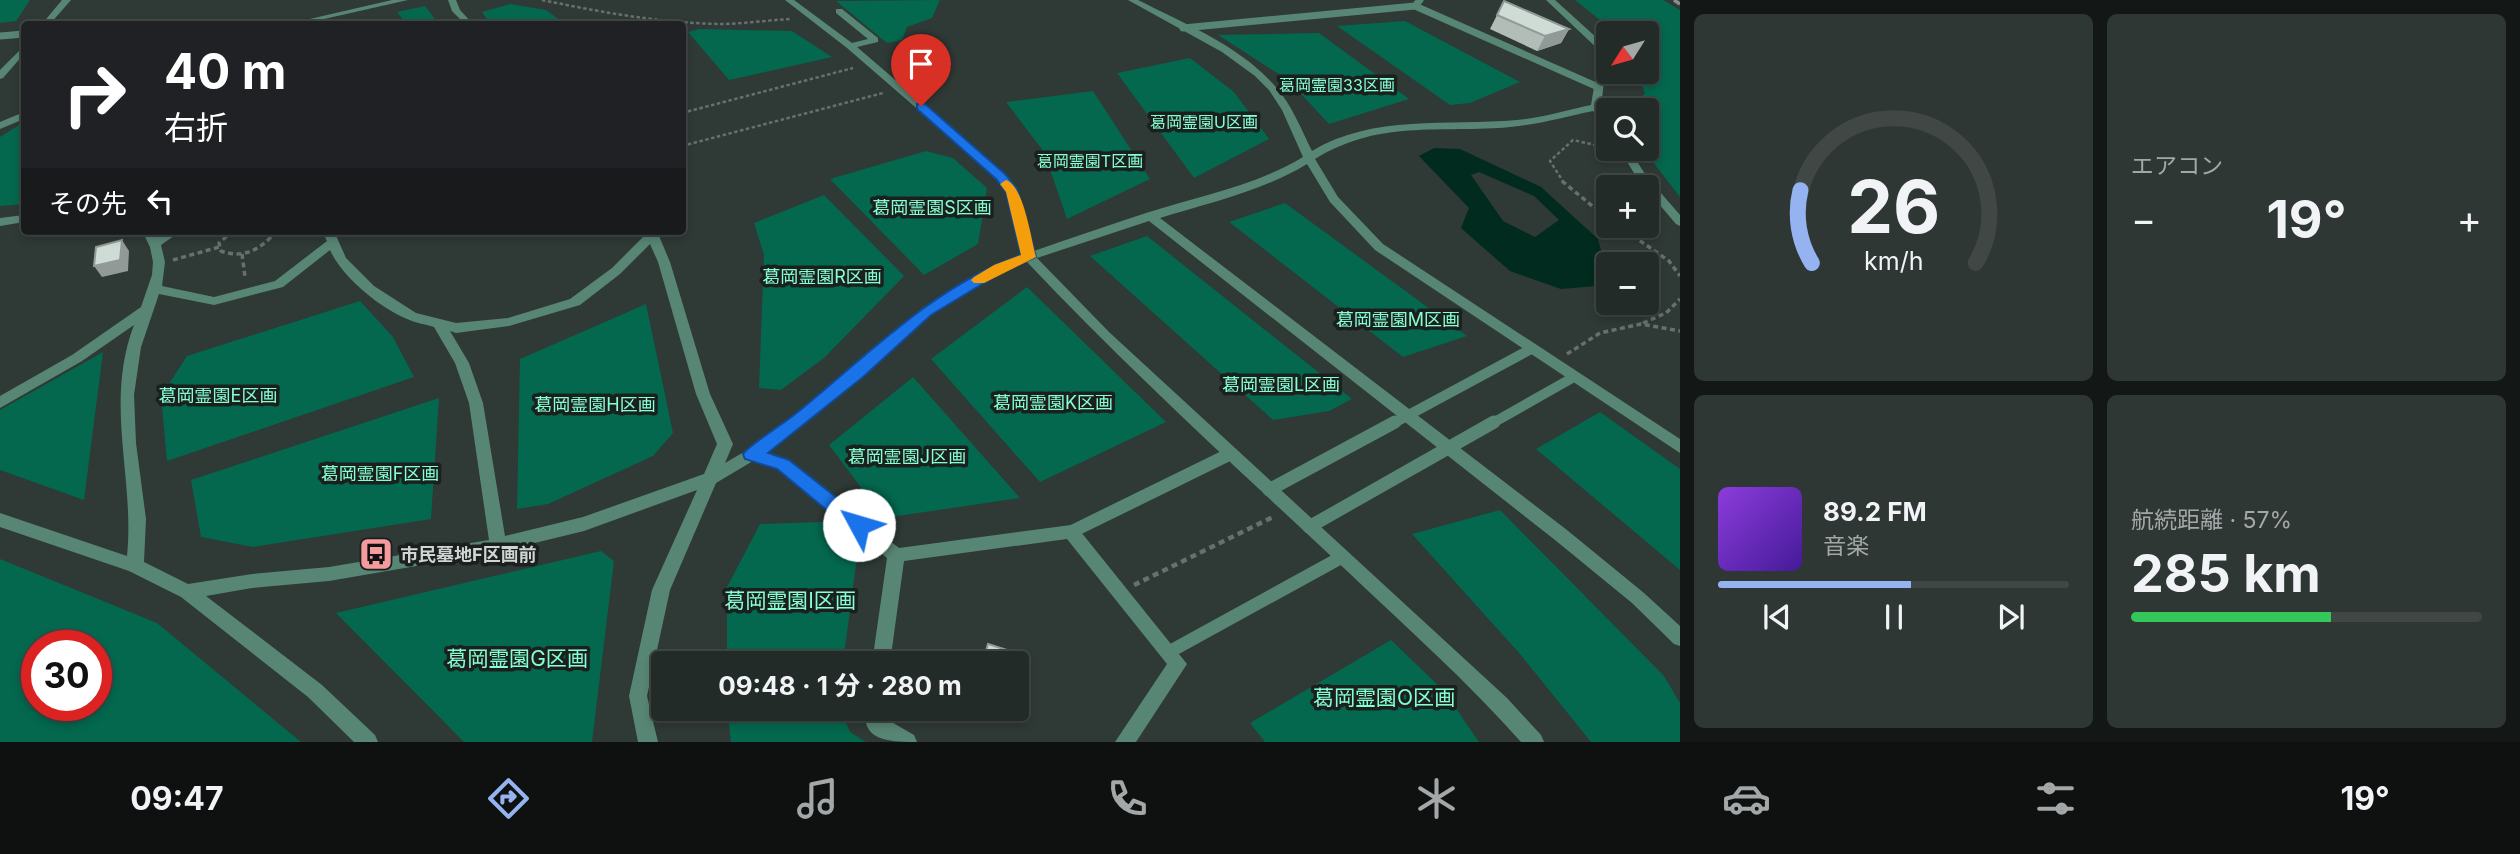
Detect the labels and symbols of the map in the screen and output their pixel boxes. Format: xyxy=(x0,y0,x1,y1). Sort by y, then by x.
north arrow xyxy=(1596,21,1659,84)
pin xyxy=(891,34,951,106)
park label: 葛岡霊園33区画 xyxy=(1279,75,1395,95)
park label: 葛岡霊園U区画 xyxy=(1150,112,1258,132)
park label: 葛岡霊園T区画 xyxy=(1037,151,1143,171)
park label: 葛岡霊園S区画 xyxy=(872,197,992,218)
park label: 葛岡霊園R区画 xyxy=(762,266,882,287)
park label: 葛岡霊園M区画 xyxy=(1336,309,1460,330)
park label: 葛岡霊園L区画 xyxy=(1222,374,1340,395)
park label: 葛岡霊園E区画 xyxy=(159,385,277,406)
park label: 葛岡霊園K区画 xyxy=(993,392,1113,413)
park label: 葛岡霊園H区画 xyxy=(534,394,656,415)
park label: 葛岡霊園J区画 xyxy=(848,446,966,467)
park label: 葛岡霊園F区画 xyxy=(321,463,439,484)
position arrow xyxy=(822,488,896,562)
bus stop icon: 市民墓地F区画前 xyxy=(357,535,395,573)
place label: 市民墓地F区画前 xyxy=(400,544,537,565)
park label: 葛岡霊園I区画 xyxy=(724,588,856,613)
speed limit sign: 30 xyxy=(21,630,112,721)
park label: 葛岡霊園G区画 xyxy=(446,646,588,671)
park label: 葛岡霊園O区画 xyxy=(1313,685,1455,710)

